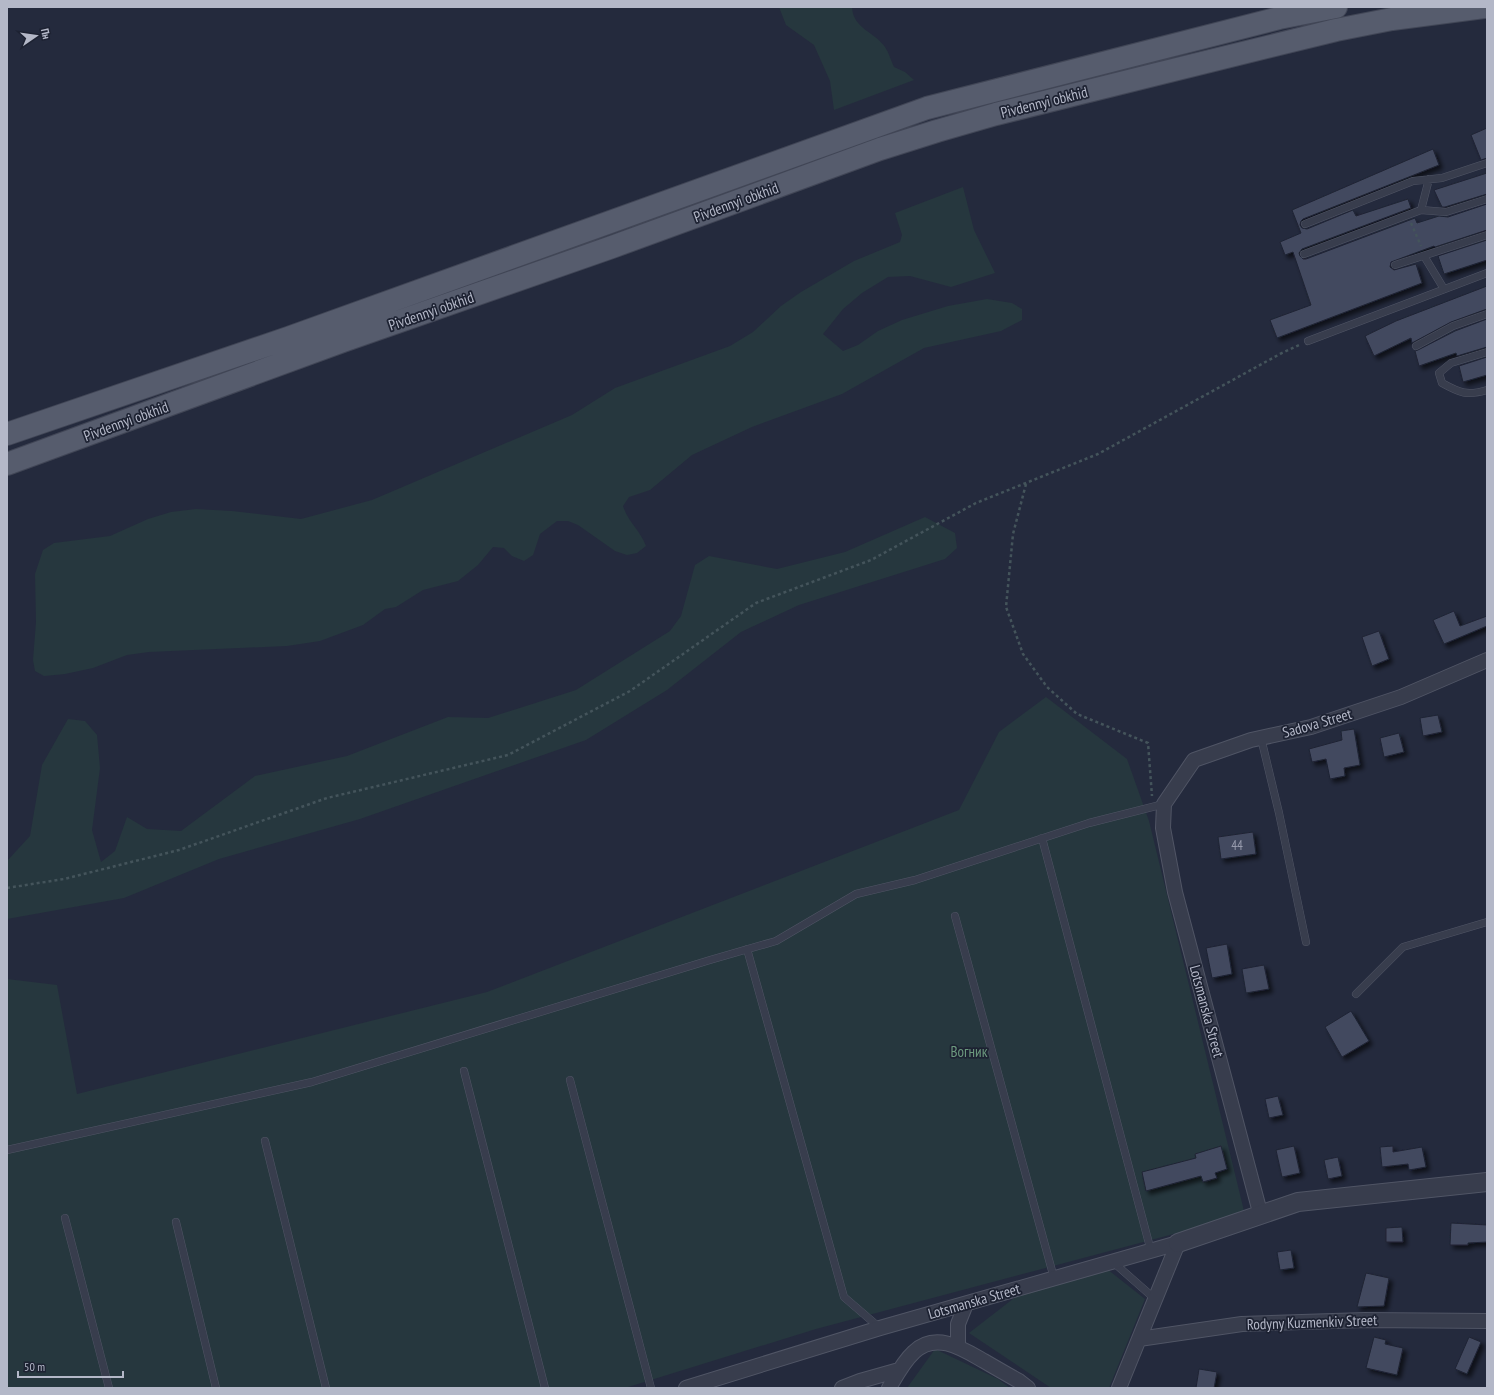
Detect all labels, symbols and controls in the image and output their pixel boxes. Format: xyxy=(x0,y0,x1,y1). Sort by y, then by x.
north arrow xyxy=(16,16,56,56)
text: Пн xyxy=(38,27,54,41)
street label: Pivdennyi obkhid xyxy=(999,82,1089,122)
street label: Pivdennyi obkhid xyxy=(691,178,781,226)
street label: Pivdennyi obkhid xyxy=(386,288,476,334)
street label: Pivdennyi obkhid xyxy=(81,397,171,445)
street label: Sadova Street xyxy=(1280,704,1354,742)
house number: 44 xyxy=(1231,837,1243,854)
street label: Lotsmanska Street xyxy=(1186,963,1228,1059)
park label: Вогник xyxy=(951,1042,988,1061)
street label: Lotsmanska Street xyxy=(926,1279,1022,1323)
street label: Rodyny Kuzmenkiv Street xyxy=(1246,1310,1378,1334)
scale bar xyxy=(18,1353,123,1379)
text: 50 m xyxy=(24,1359,45,1374)

